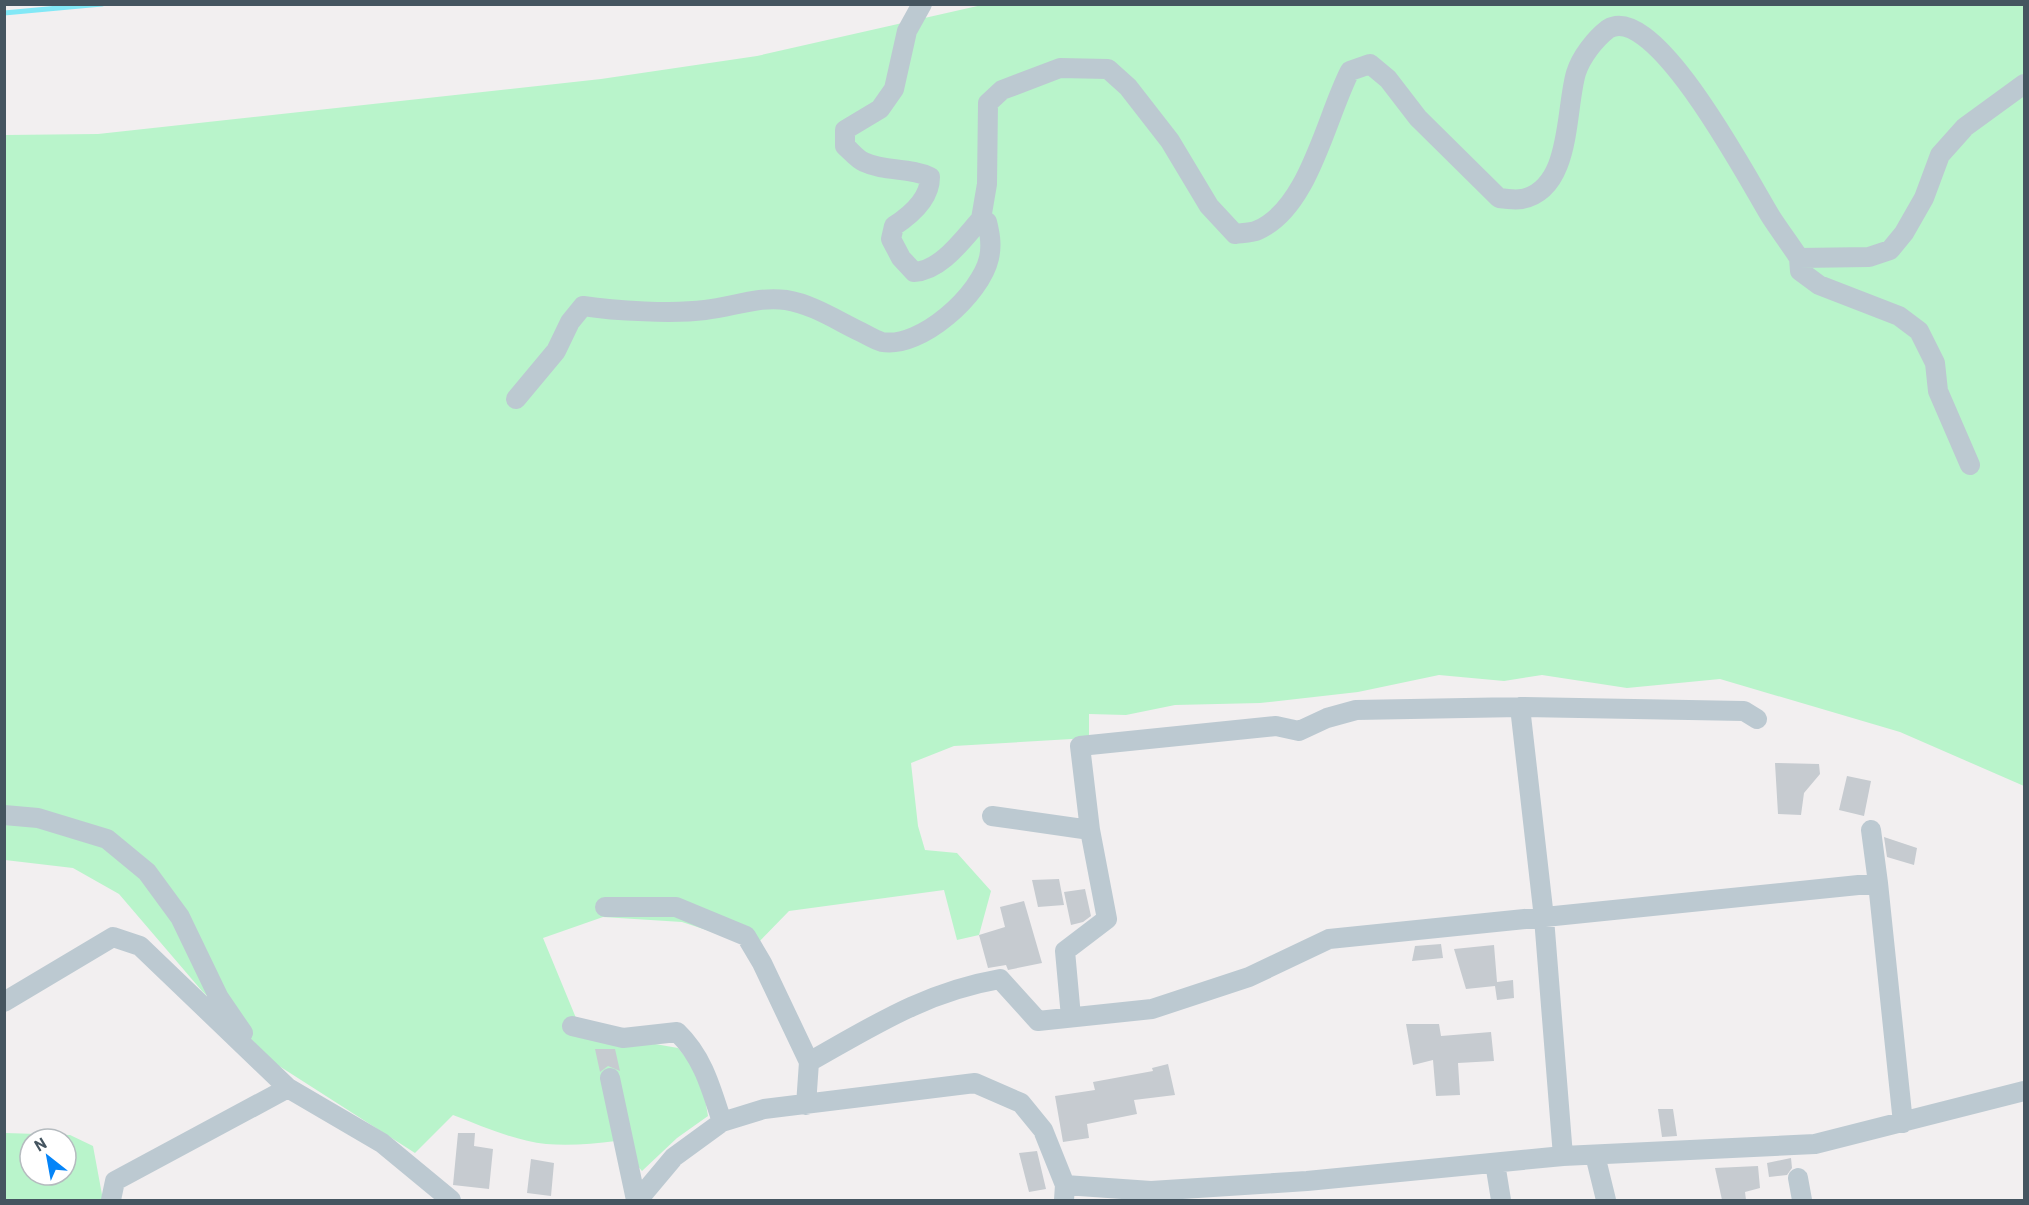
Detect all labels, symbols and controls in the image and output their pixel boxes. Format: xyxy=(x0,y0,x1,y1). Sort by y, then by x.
north arrow xyxy=(18,1127,78,1187)
text: N xyxy=(31,1133,49,1155)

